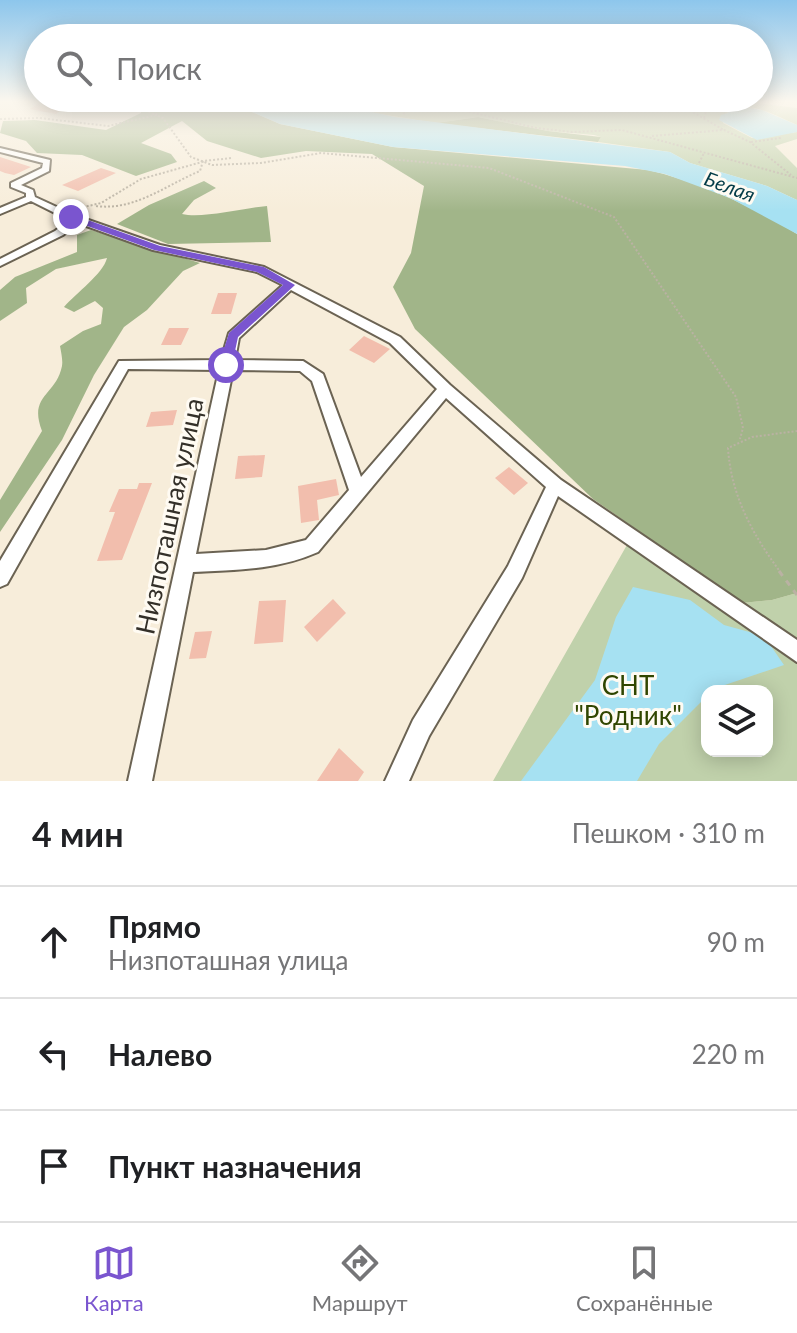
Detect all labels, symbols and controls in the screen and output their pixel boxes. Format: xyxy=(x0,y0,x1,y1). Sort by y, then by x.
search box xyxy=(24,24,773,112)
icon: search xyxy=(52,46,96,90)
text: Поиск xyxy=(116,50,202,86)
water label: Белая xyxy=(701,166,759,206)
route end xyxy=(53,199,89,235)
route start xyxy=(208,347,244,383)
street label: Низпоташная улица xyxy=(128,395,210,637)
park label: СНТ "Родник" xyxy=(574,669,682,731)
map controls xyxy=(701,685,773,757)
button: layers xyxy=(701,685,773,757)
text: 4 мин xyxy=(32,813,124,854)
text: Пешком · 310 m xyxy=(572,817,765,849)
text: Прямо xyxy=(108,908,201,944)
icon: ahead xyxy=(32,920,76,964)
text: 90 m xyxy=(707,926,765,958)
text: Низпоташная улица xyxy=(108,944,349,976)
icon: left xyxy=(32,1032,76,1076)
text: Налево xyxy=(108,1036,212,1072)
text: 220 m xyxy=(692,1038,765,1070)
icon: arrive xyxy=(32,1144,76,1188)
text: Пункт назначения xyxy=(108,1148,362,1184)
tab: Карта xyxy=(84,1241,144,1316)
tab: Маршрут xyxy=(312,1241,408,1316)
tab: Сохранённые xyxy=(576,1241,713,1316)

